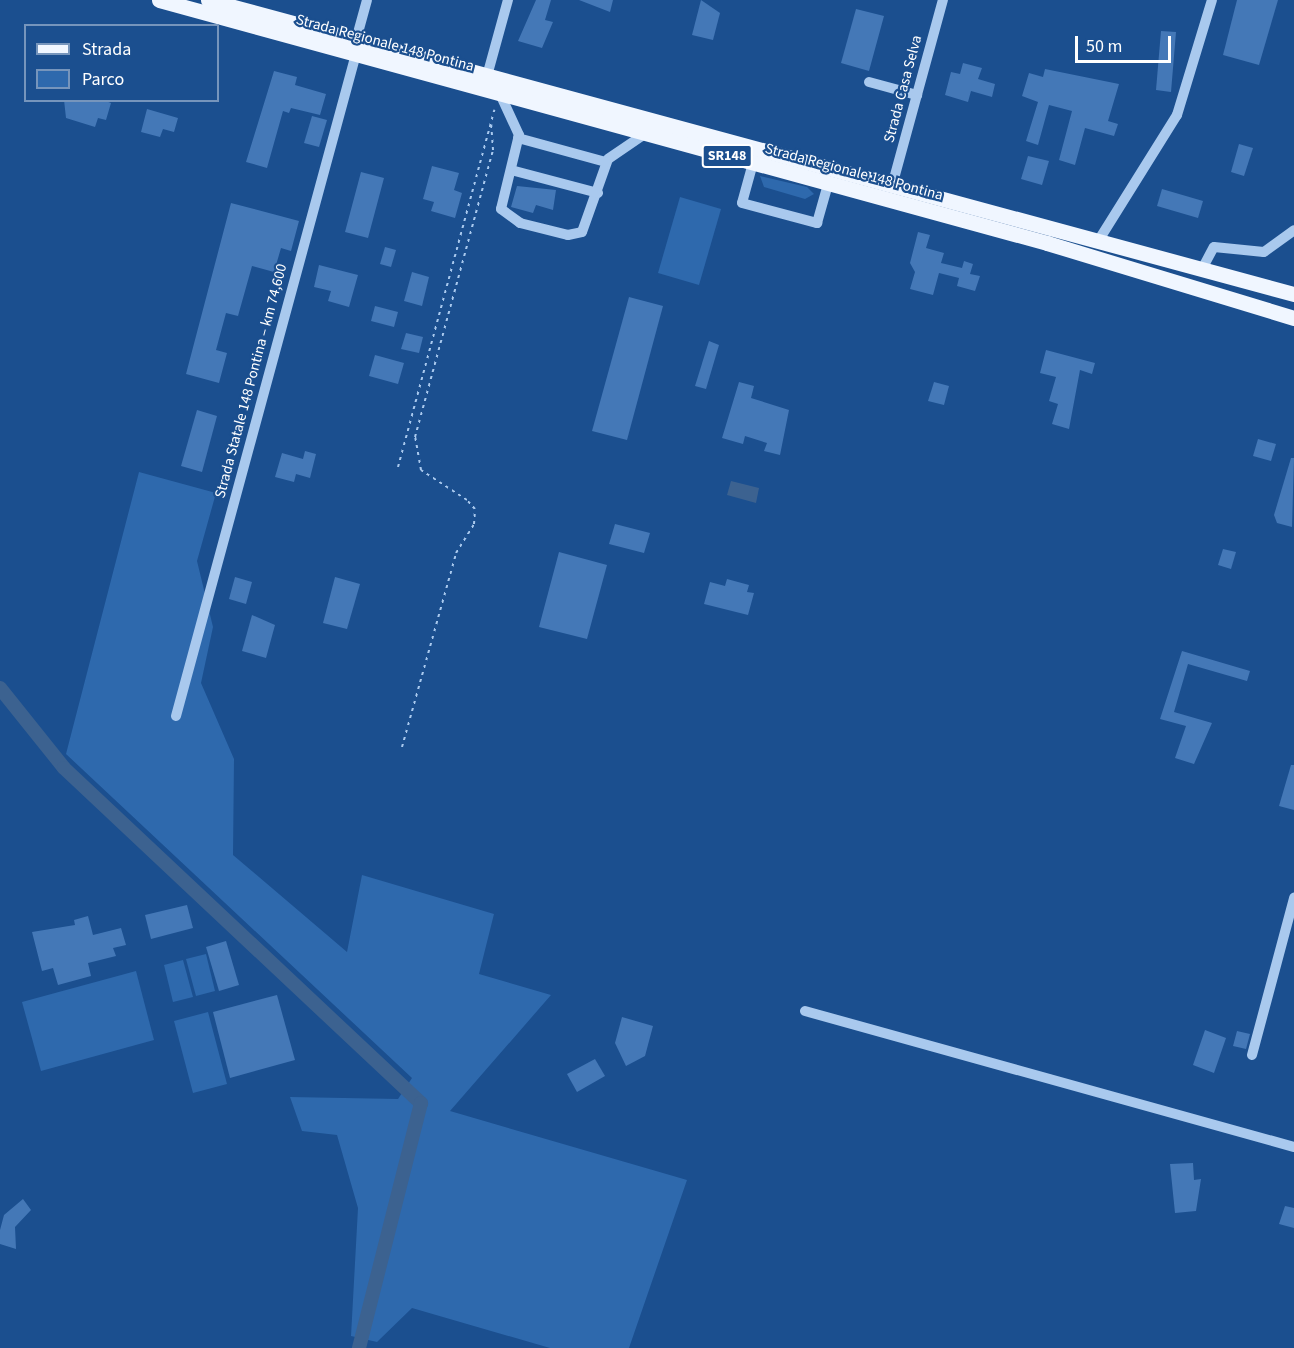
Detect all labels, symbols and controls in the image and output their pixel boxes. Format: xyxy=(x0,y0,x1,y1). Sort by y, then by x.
street label: Strada Regionale 148 Pontina xyxy=(294,11,476,75)
legend xyxy=(24,24,219,102)
scale bar xyxy=(1078,24,1174,62)
street label: Strada Casa Selva xyxy=(880,33,926,145)
text: 50 m xyxy=(1086,34,1122,59)
text: Strada xyxy=(82,37,131,62)
text: Parco xyxy=(82,67,124,92)
street label: Strada Regionale 148 Pontina xyxy=(763,140,945,204)
road number: SR148 xyxy=(702,145,752,167)
street label: Strada Statale 148 Pontina – km 74,600 xyxy=(211,262,291,500)

